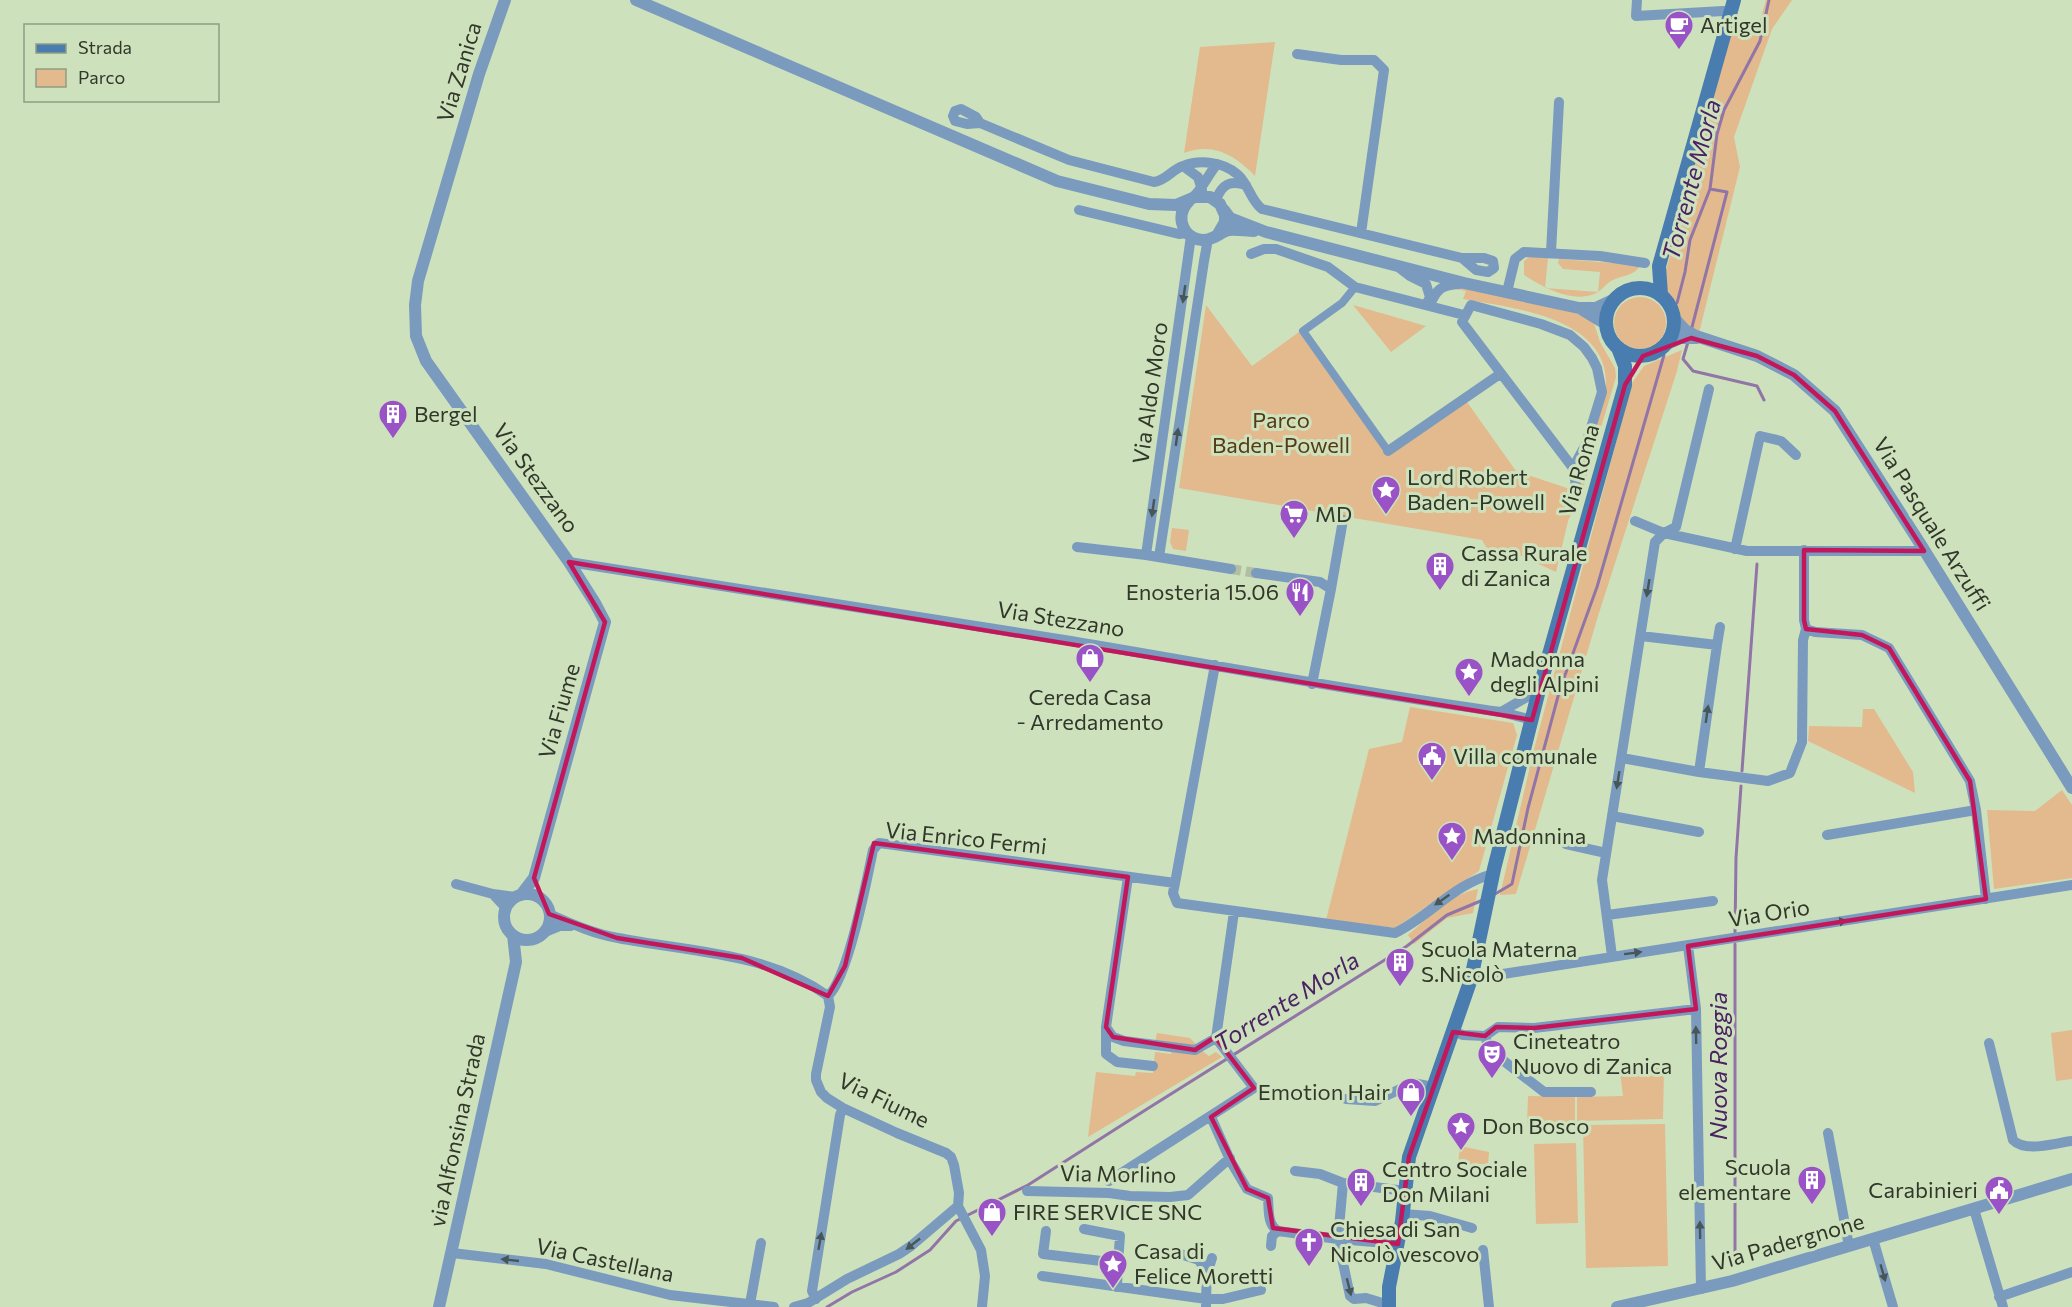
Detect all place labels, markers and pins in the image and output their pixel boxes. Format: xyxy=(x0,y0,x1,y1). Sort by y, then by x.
cafe icon: Artigel xyxy=(1663,9,1695,51)
place label: Artigel xyxy=(1700,11,1768,38)
building icon: Bergel xyxy=(377,398,409,440)
place label: Bergel xyxy=(414,400,478,427)
place label: Lord Robert Baden-Powell xyxy=(1407,463,1545,515)
place icon: Lord Robert Baden-Powell xyxy=(1370,474,1402,516)
supermarket icon: MD xyxy=(1278,498,1310,540)
place label: MD xyxy=(1315,500,1352,527)
place label: Cassa Rurale di Zanica xyxy=(1461,539,1587,591)
building icon: Cassa Rurale di Zanica xyxy=(1424,550,1456,592)
restaurant icon: Enosteria 15.06 xyxy=(1284,576,1316,618)
place label: Enosteria 15.06 xyxy=(1126,578,1279,605)
shop icon: Cereda Casa - Arredamento xyxy=(1074,642,1106,684)
place label: Madonna degli Alpini xyxy=(1490,645,1599,697)
place icon: Madonna degli Alpini xyxy=(1453,656,1485,698)
place label: Cereda Casa - Arredamento xyxy=(1016,683,1164,735)
public building icon: Villa comunale xyxy=(1416,740,1448,782)
place label: Villa comunale xyxy=(1453,742,1597,769)
place icon: Madonnina xyxy=(1436,820,1468,862)
place label: Madonnina xyxy=(1473,822,1586,849)
place label: Scuola Materna S.Nicolò xyxy=(1421,935,1577,987)
building icon: Scuola Materna S.Nicolò xyxy=(1384,946,1416,988)
place label: Cineteatro Nuovo di Zanica xyxy=(1513,1027,1672,1079)
theatre icon: Cineteatro Nuovo di Zanica xyxy=(1476,1038,1508,1080)
shop icon: Emotion Hair xyxy=(1395,1076,1427,1118)
place label: Emotion Hair xyxy=(1258,1078,1390,1105)
place icon: Don Bosco xyxy=(1445,1110,1477,1152)
place label: Don Bosco xyxy=(1482,1112,1589,1139)
place label: Scuola elementare xyxy=(1678,1153,1791,1205)
place label: Centro Sociale Don Milani xyxy=(1382,1155,1527,1207)
building icon: Scuola elementare xyxy=(1796,1164,1828,1206)
building icon: Centro Sociale Don Milani xyxy=(1345,1166,1377,1208)
public building icon: Carabinieri xyxy=(1983,1174,2015,1216)
place label: Carabinieri xyxy=(1868,1176,1978,1203)
shop icon: FIRE SERVICE SNC xyxy=(976,1196,1008,1238)
place label: FIRE SERVICE SNC xyxy=(1013,1198,1202,1225)
place label: Chiesa di San Nicolò vescovo xyxy=(1330,1215,1479,1267)
church icon: Chiesa di San Nicolò vescovo xyxy=(1293,1226,1325,1268)
place label: Casa di Felice Moretti xyxy=(1134,1237,1273,1289)
place icon: Casa di Felice Moretti xyxy=(1097,1248,1129,1290)

